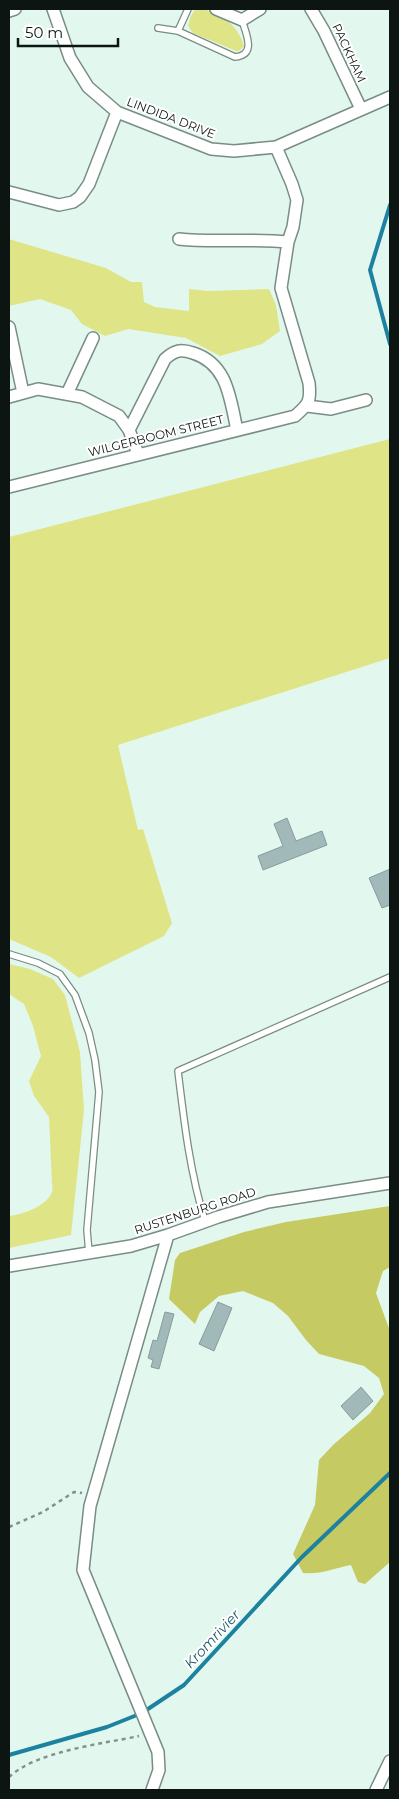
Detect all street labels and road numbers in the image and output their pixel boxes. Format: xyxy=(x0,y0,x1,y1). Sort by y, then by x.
street label: PACKHAM xyxy=(329,21,370,85)
street label: LINDIDA DRIVE xyxy=(125,94,218,141)
street label: WILGERBOOM STREET xyxy=(87,411,225,460)
street label: RUSTENBURG ROAD xyxy=(132,1184,258,1237)

